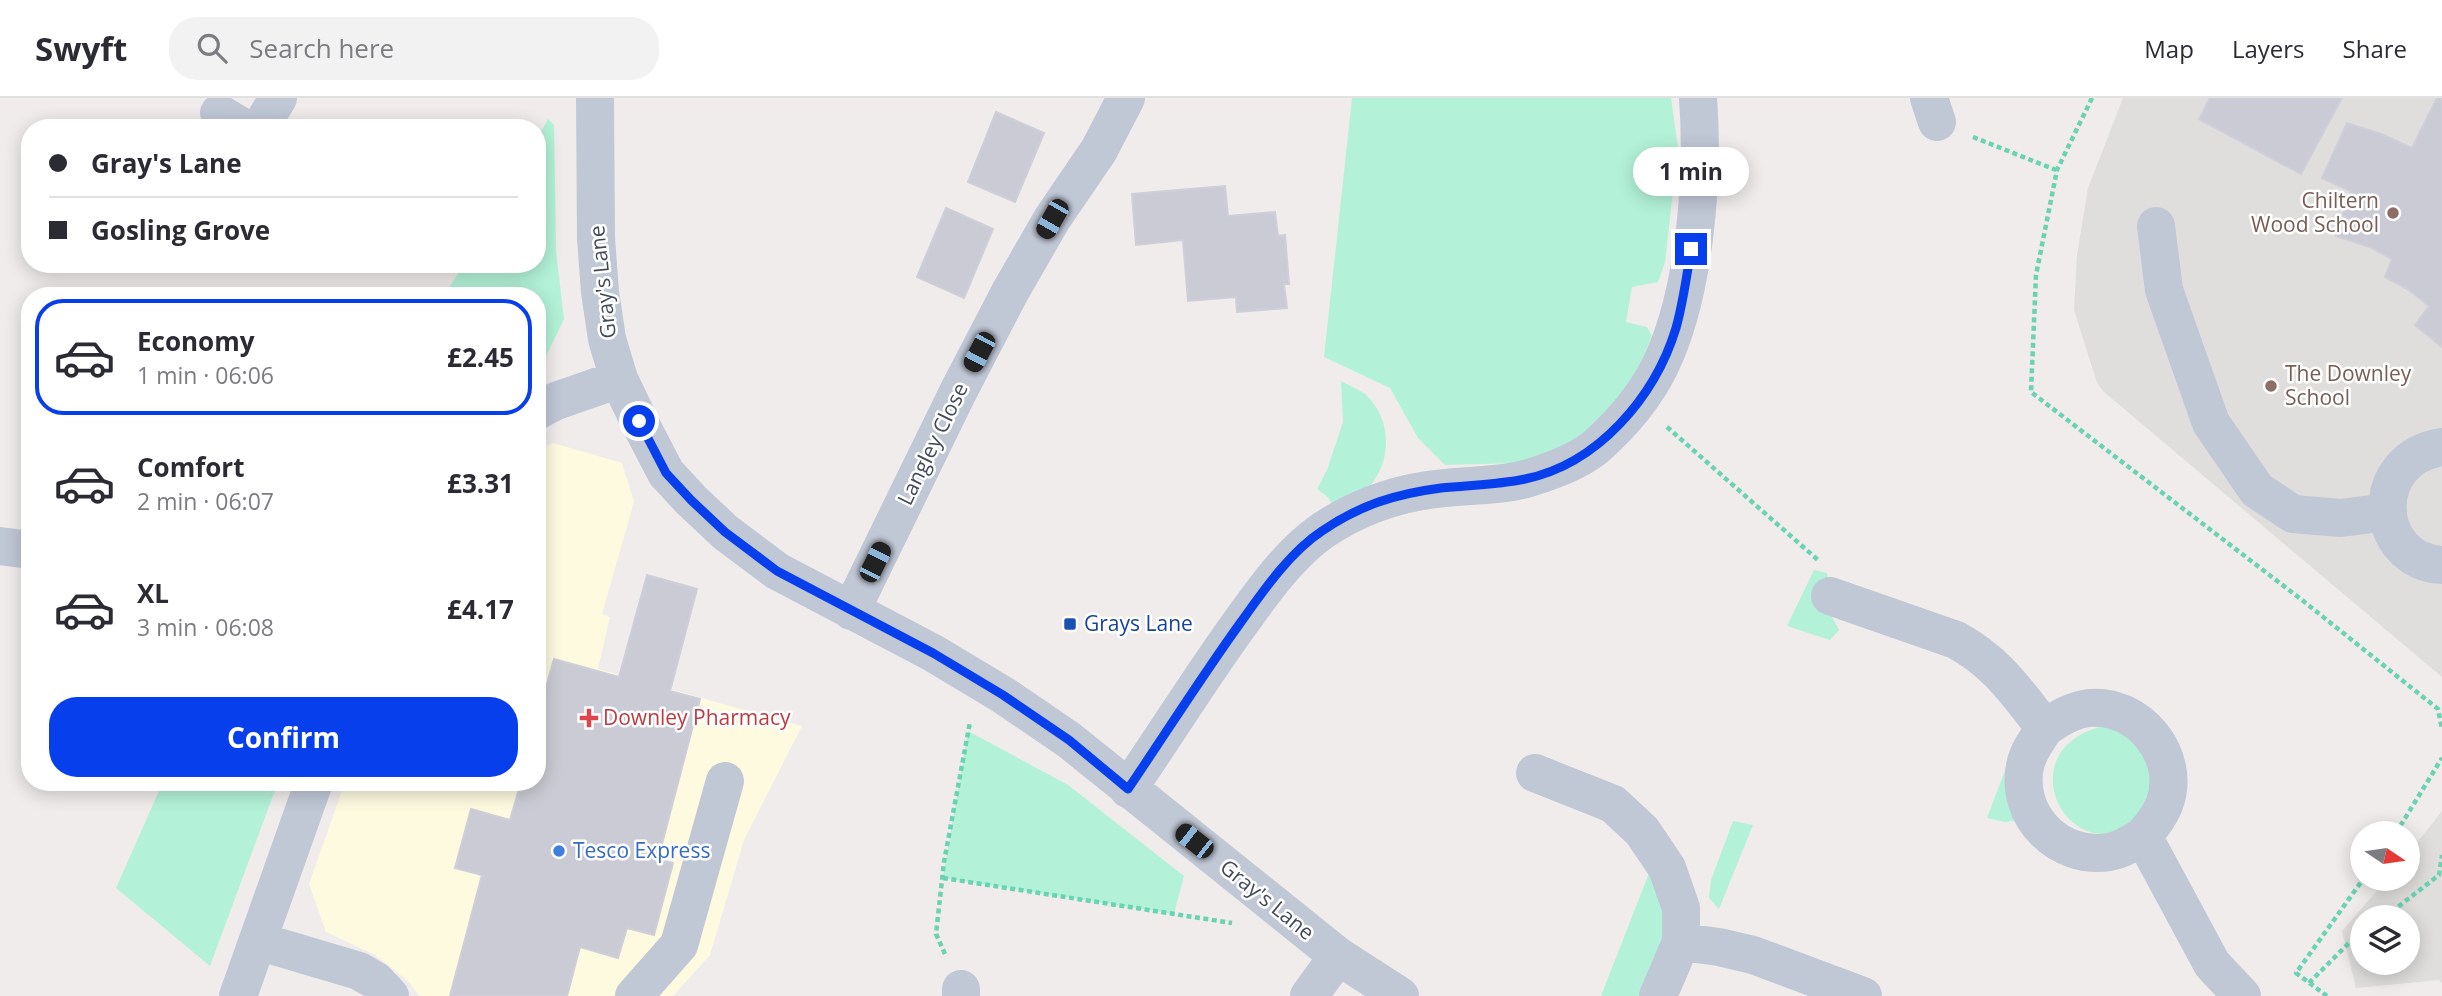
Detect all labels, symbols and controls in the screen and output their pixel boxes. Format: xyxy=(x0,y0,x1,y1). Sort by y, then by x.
search box xyxy=(169,17,659,80)
text: Swyft xyxy=(35,26,127,71)
icon: search xyxy=(193,29,231,67)
text: Search here xyxy=(249,30,394,66)
text: Map xyxy=(2144,32,2194,65)
text: Layers xyxy=(2232,32,2305,65)
text: Share xyxy=(2343,32,2407,65)
text: Gray's Lane xyxy=(91,145,242,181)
callout: 1 min xyxy=(1633,148,1749,197)
text: 1 min xyxy=(1659,155,1723,187)
place label: Chiltern Wood School xyxy=(2251,186,2379,238)
car xyxy=(1033,196,1072,242)
marker: Chiltern Wood School xyxy=(2385,205,2401,221)
text: Gosling Grove xyxy=(91,212,270,248)
street label: Gray's Lane xyxy=(582,224,622,340)
route end xyxy=(1675,233,1707,265)
text: Economy xyxy=(137,323,255,359)
icon: car xyxy=(53,326,116,389)
car xyxy=(960,329,999,375)
text: £2.45 xyxy=(447,339,514,375)
text: 1 min · 06:06 xyxy=(137,359,274,391)
place label: The Downley School xyxy=(2285,359,2412,411)
street label: Langley Close xyxy=(890,378,974,509)
marker: The Downley School xyxy=(2263,378,2279,394)
route start xyxy=(623,405,655,437)
text: Comfort xyxy=(137,449,244,485)
icon: car xyxy=(53,452,116,515)
text: £3.31 xyxy=(447,465,514,501)
text: 2 min · 06:07 xyxy=(137,485,274,517)
car xyxy=(857,539,894,585)
text: XL xyxy=(137,575,169,611)
icon: car xyxy=(53,578,116,641)
text: £4.17 xyxy=(447,591,514,627)
place label: Grays Lane xyxy=(1084,609,1193,637)
text: 3 min · 06:08 xyxy=(137,611,274,643)
marker: Grays Lane xyxy=(1062,616,1078,632)
button: Confirm xyxy=(49,697,518,777)
place label: Downley Pharmacy xyxy=(603,703,791,731)
marker: Downley Pharmacy xyxy=(581,710,597,726)
car xyxy=(1171,820,1218,862)
north arrow xyxy=(2350,821,2420,891)
map controls xyxy=(2350,821,2420,975)
place label: Tesco Express xyxy=(573,836,710,864)
marker: Tesco Express xyxy=(551,843,567,859)
street label: Gray's Lane xyxy=(1215,853,1321,946)
button: layers xyxy=(2350,905,2420,975)

